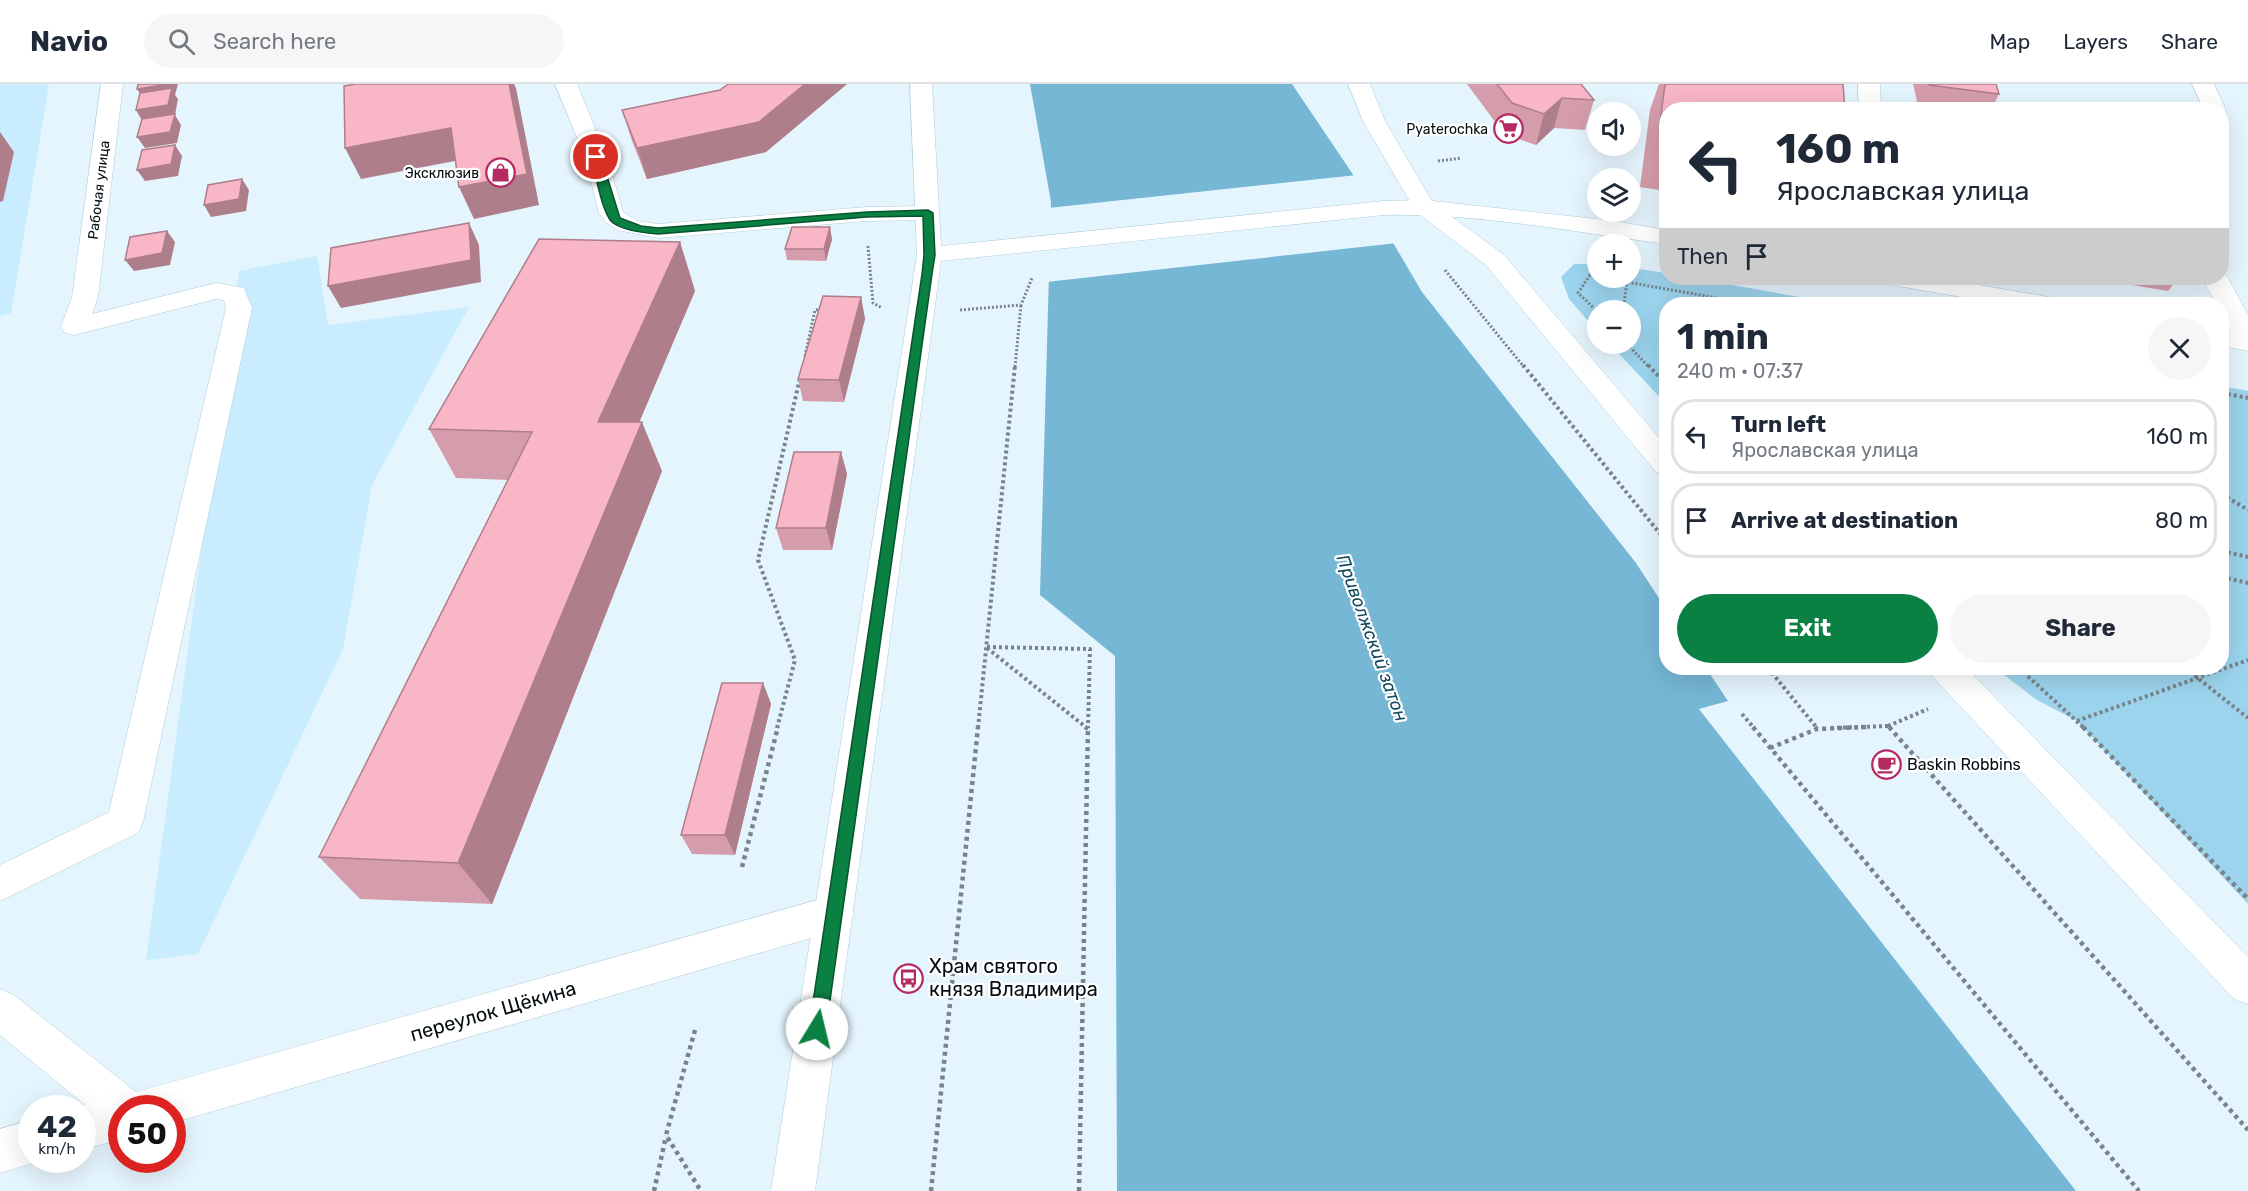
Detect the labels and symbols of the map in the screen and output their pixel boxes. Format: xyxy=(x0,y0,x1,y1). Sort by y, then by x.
supermarket icon: Pyaterochka xyxy=(1493,113,1525,145)
place label: Pyaterochka xyxy=(1406,121,1488,138)
pin xyxy=(570,131,621,182)
street label: Рабочая улица xyxy=(84,140,114,240)
shop icon: Эксклюзив xyxy=(484,157,516,189)
place label: Эксклюзив xyxy=(405,165,479,182)
water label: Приволжский затон xyxy=(1332,552,1412,724)
cafe icon: Baskin Robbins xyxy=(1870,748,1902,780)
place label: Baskin Robbins xyxy=(1907,755,2021,774)
place label: Храм святого князя Владимира xyxy=(929,954,1098,1001)
bus stop icon: Храм святого князя Владимира xyxy=(892,962,924,994)
street label: переулок Щёкина xyxy=(407,976,579,1046)
position arrow xyxy=(785,997,849,1061)
speed limit sign: 50 xyxy=(108,1095,186,1173)

